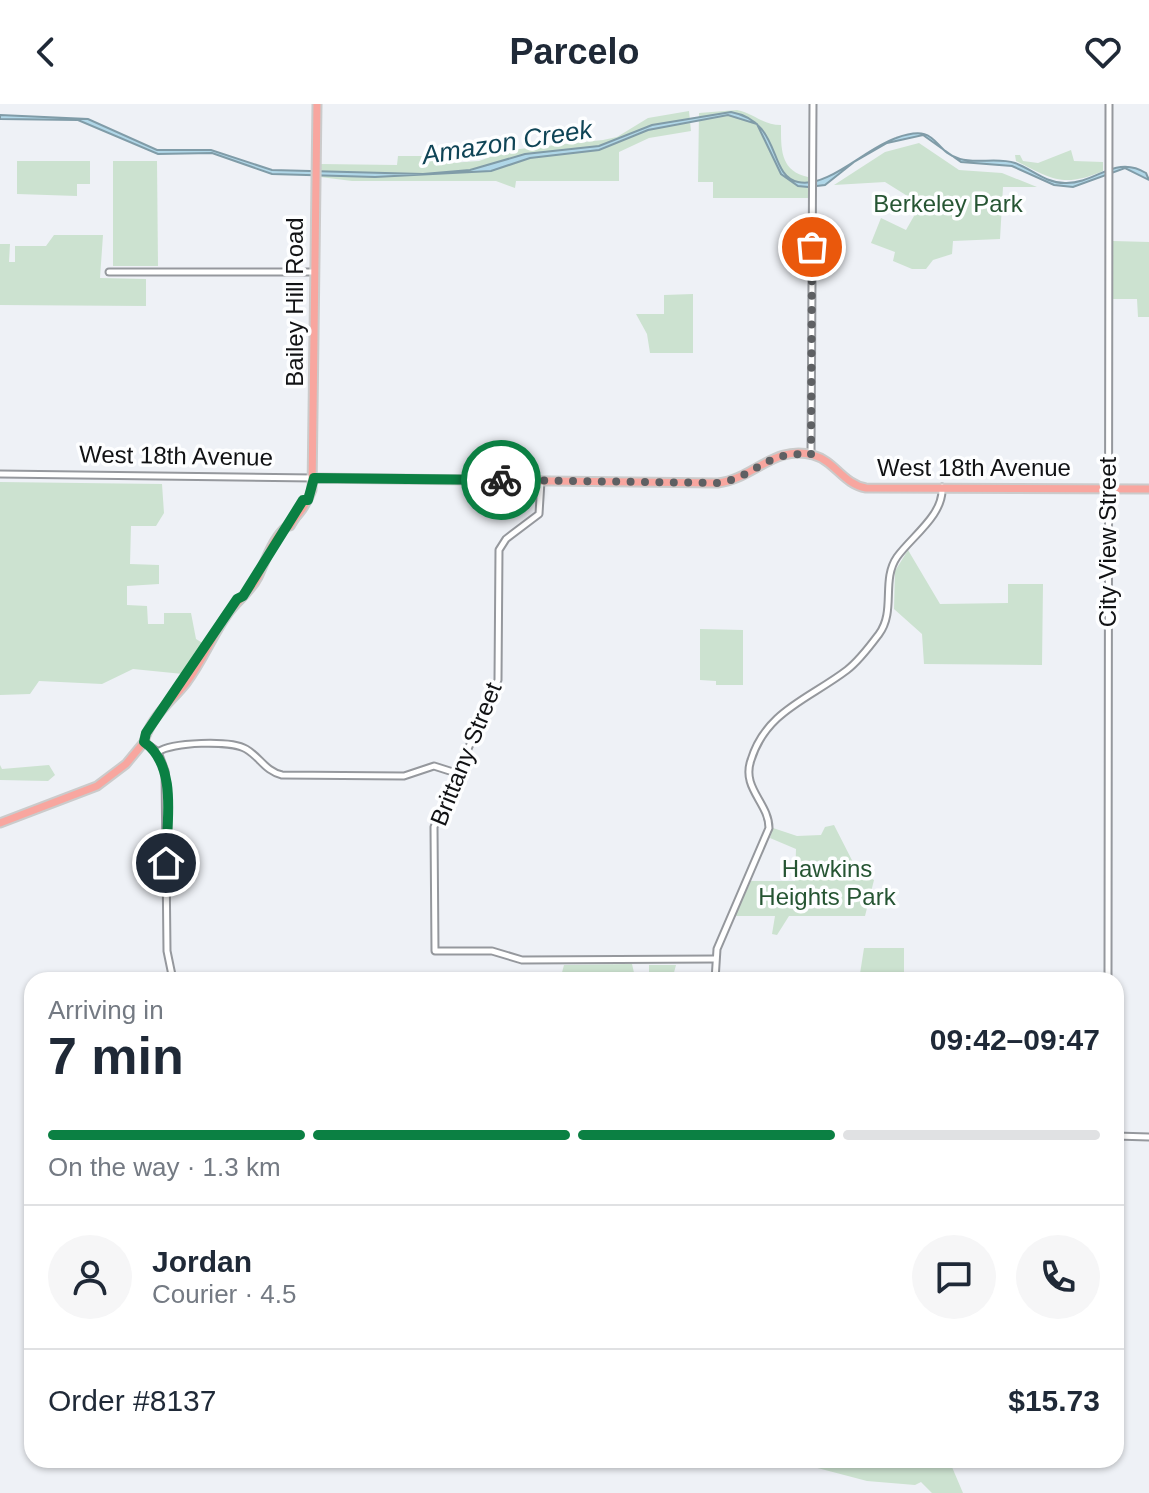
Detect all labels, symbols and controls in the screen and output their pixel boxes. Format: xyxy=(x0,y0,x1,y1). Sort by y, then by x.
icon: back xyxy=(24,30,68,74)
icon: heart xyxy=(1081,30,1125,74)
text: Parcelo xyxy=(509,31,640,72)
water label: Amazon Creek xyxy=(418,113,596,171)
park label: Berkeley Park xyxy=(873,190,1024,217)
pin xyxy=(778,213,846,281)
street label: Bailey Hill Road xyxy=(281,217,308,387)
icon: bag xyxy=(790,225,834,269)
street label: West 18th Avenue xyxy=(79,440,273,471)
courier xyxy=(461,440,541,520)
street label: West 18th Avenue xyxy=(877,454,1071,481)
street label: City View Street xyxy=(1094,457,1121,627)
icon: bike xyxy=(479,458,523,502)
street label: Brittany Street xyxy=(425,678,507,829)
pin xyxy=(132,829,200,897)
icon: home xyxy=(144,841,188,885)
park label: Hawkins Heights Park xyxy=(758,855,897,910)
text: Arriving in xyxy=(48,995,164,1025)
text: 09:42–09:47 xyxy=(930,1023,1100,1056)
text: 7 min xyxy=(48,1027,184,1085)
text: On the way · 1.3 km xyxy=(48,1152,281,1182)
button: person xyxy=(48,1235,132,1319)
button: chat xyxy=(912,1235,996,1319)
button: phone xyxy=(1016,1235,1100,1319)
text: Jordan xyxy=(152,1245,252,1278)
text: Courier · 4.5 xyxy=(152,1279,297,1309)
text: Order #8137 xyxy=(48,1384,216,1417)
text: $15.73 xyxy=(1008,1384,1100,1417)

